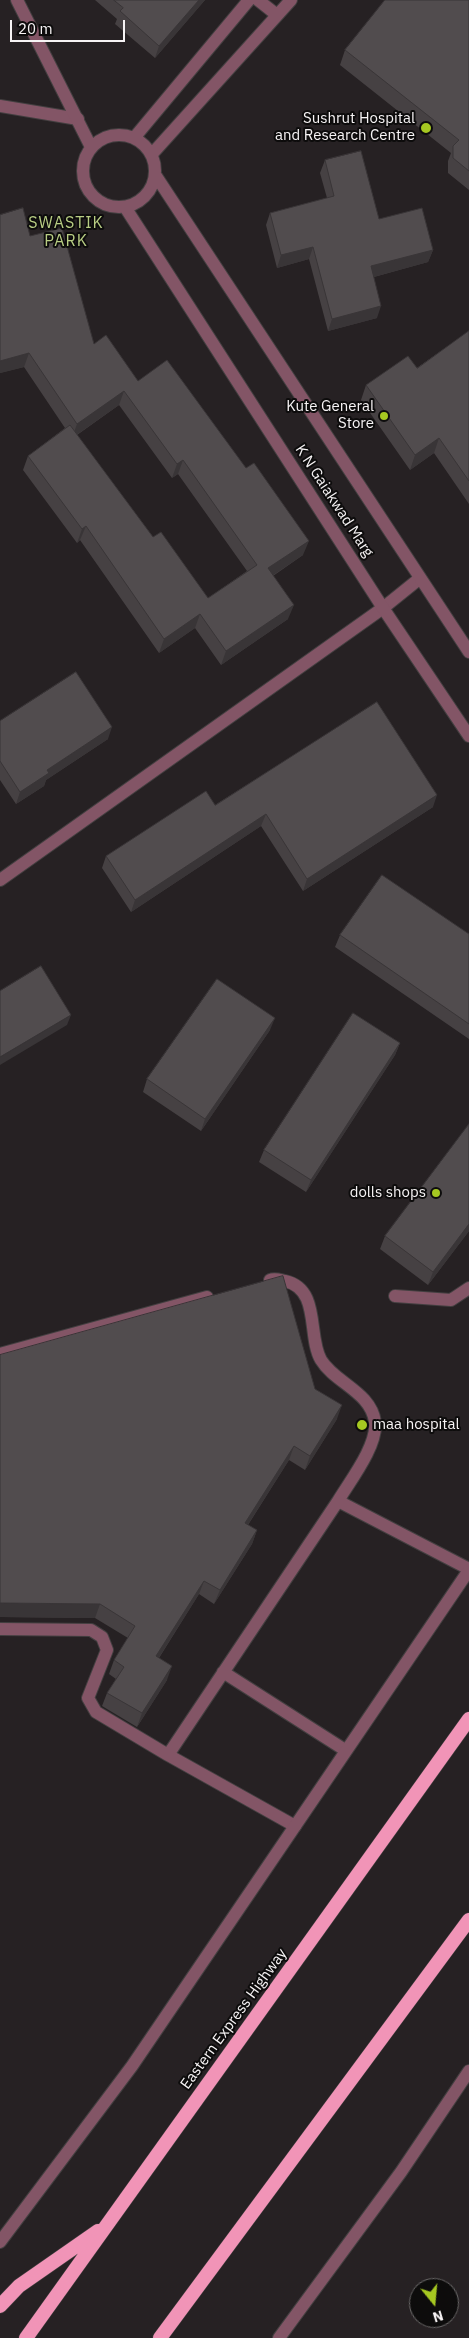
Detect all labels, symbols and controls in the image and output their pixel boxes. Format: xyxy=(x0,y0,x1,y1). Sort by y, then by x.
scale bar xyxy=(12,10,128,42)
text: 20 m xyxy=(18,19,53,38)
place label: Sushrut Hospital and Research Centre xyxy=(275,110,415,145)
marker: Sushrut Hospital and Research Centre xyxy=(419,121,433,135)
district label: SWASTIK PARK xyxy=(27,213,105,251)
place label: Kute General Store xyxy=(286,398,374,433)
marker: Kute General Store xyxy=(378,410,390,422)
street label: K N Gaiakwad Marg xyxy=(291,442,377,560)
place label: dolls shops xyxy=(350,1184,426,1202)
marker: dolls shops xyxy=(430,1187,442,1199)
place label: maa hospital xyxy=(373,1416,460,1434)
marker: maa hospital xyxy=(355,1418,369,1432)
street label: Eastern Express Highway xyxy=(177,1945,291,2093)
north arrow xyxy=(409,2278,459,2328)
text: N xyxy=(431,2306,446,2326)

